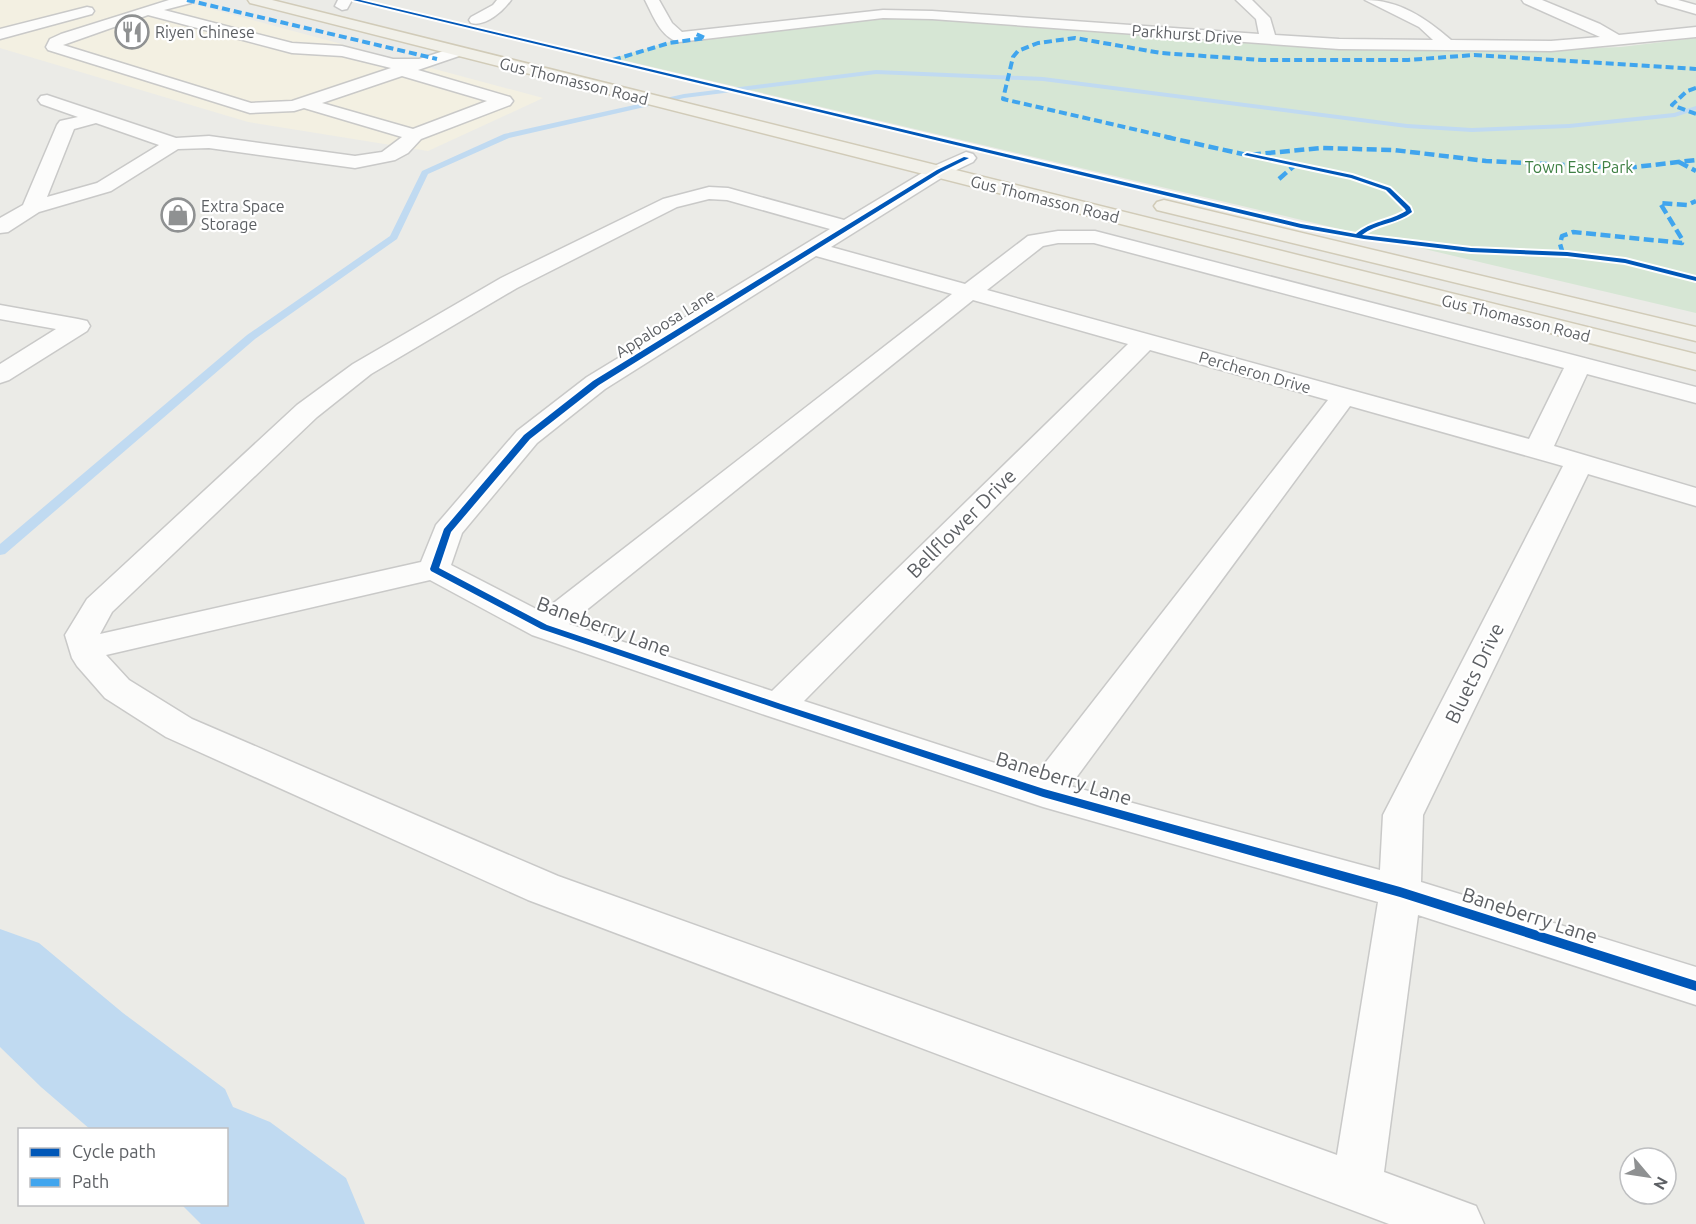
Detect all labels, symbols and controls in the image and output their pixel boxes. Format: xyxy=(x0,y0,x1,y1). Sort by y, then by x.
restaurant icon: Riyen Chinese xyxy=(114,14,150,50)
street label: Parkhurst Drive xyxy=(1131,21,1243,47)
place label: Riyen Chinese xyxy=(155,23,255,41)
street label: Gus Thomasson Road xyxy=(498,54,650,108)
park label: Town East Park xyxy=(1525,158,1633,176)
street label: Gus Thomasson Road xyxy=(969,172,1121,226)
shop icon: Extra Space Storage xyxy=(160,197,196,233)
place label: Extra Space Storage xyxy=(201,197,285,233)
street label: Appaloosa Lane xyxy=(612,285,718,361)
street label: Gus Thomasson Road xyxy=(1440,291,1592,345)
street label: Percheron Drive xyxy=(1197,347,1313,397)
street label: Bellflower Drive xyxy=(902,464,1020,582)
street label: Baneberry Lane xyxy=(534,591,674,661)
street label: Bluets Drive xyxy=(1440,619,1508,727)
street label: Baneberry Lane xyxy=(993,746,1135,810)
street label: Baneberry Lane xyxy=(1459,882,1601,948)
legend xyxy=(18,1128,228,1206)
text: Cycle path xyxy=(72,1141,156,1161)
north arrow xyxy=(1618,1146,1678,1206)
text: Path xyxy=(72,1171,109,1191)
text: N xyxy=(1650,1174,1672,1193)

